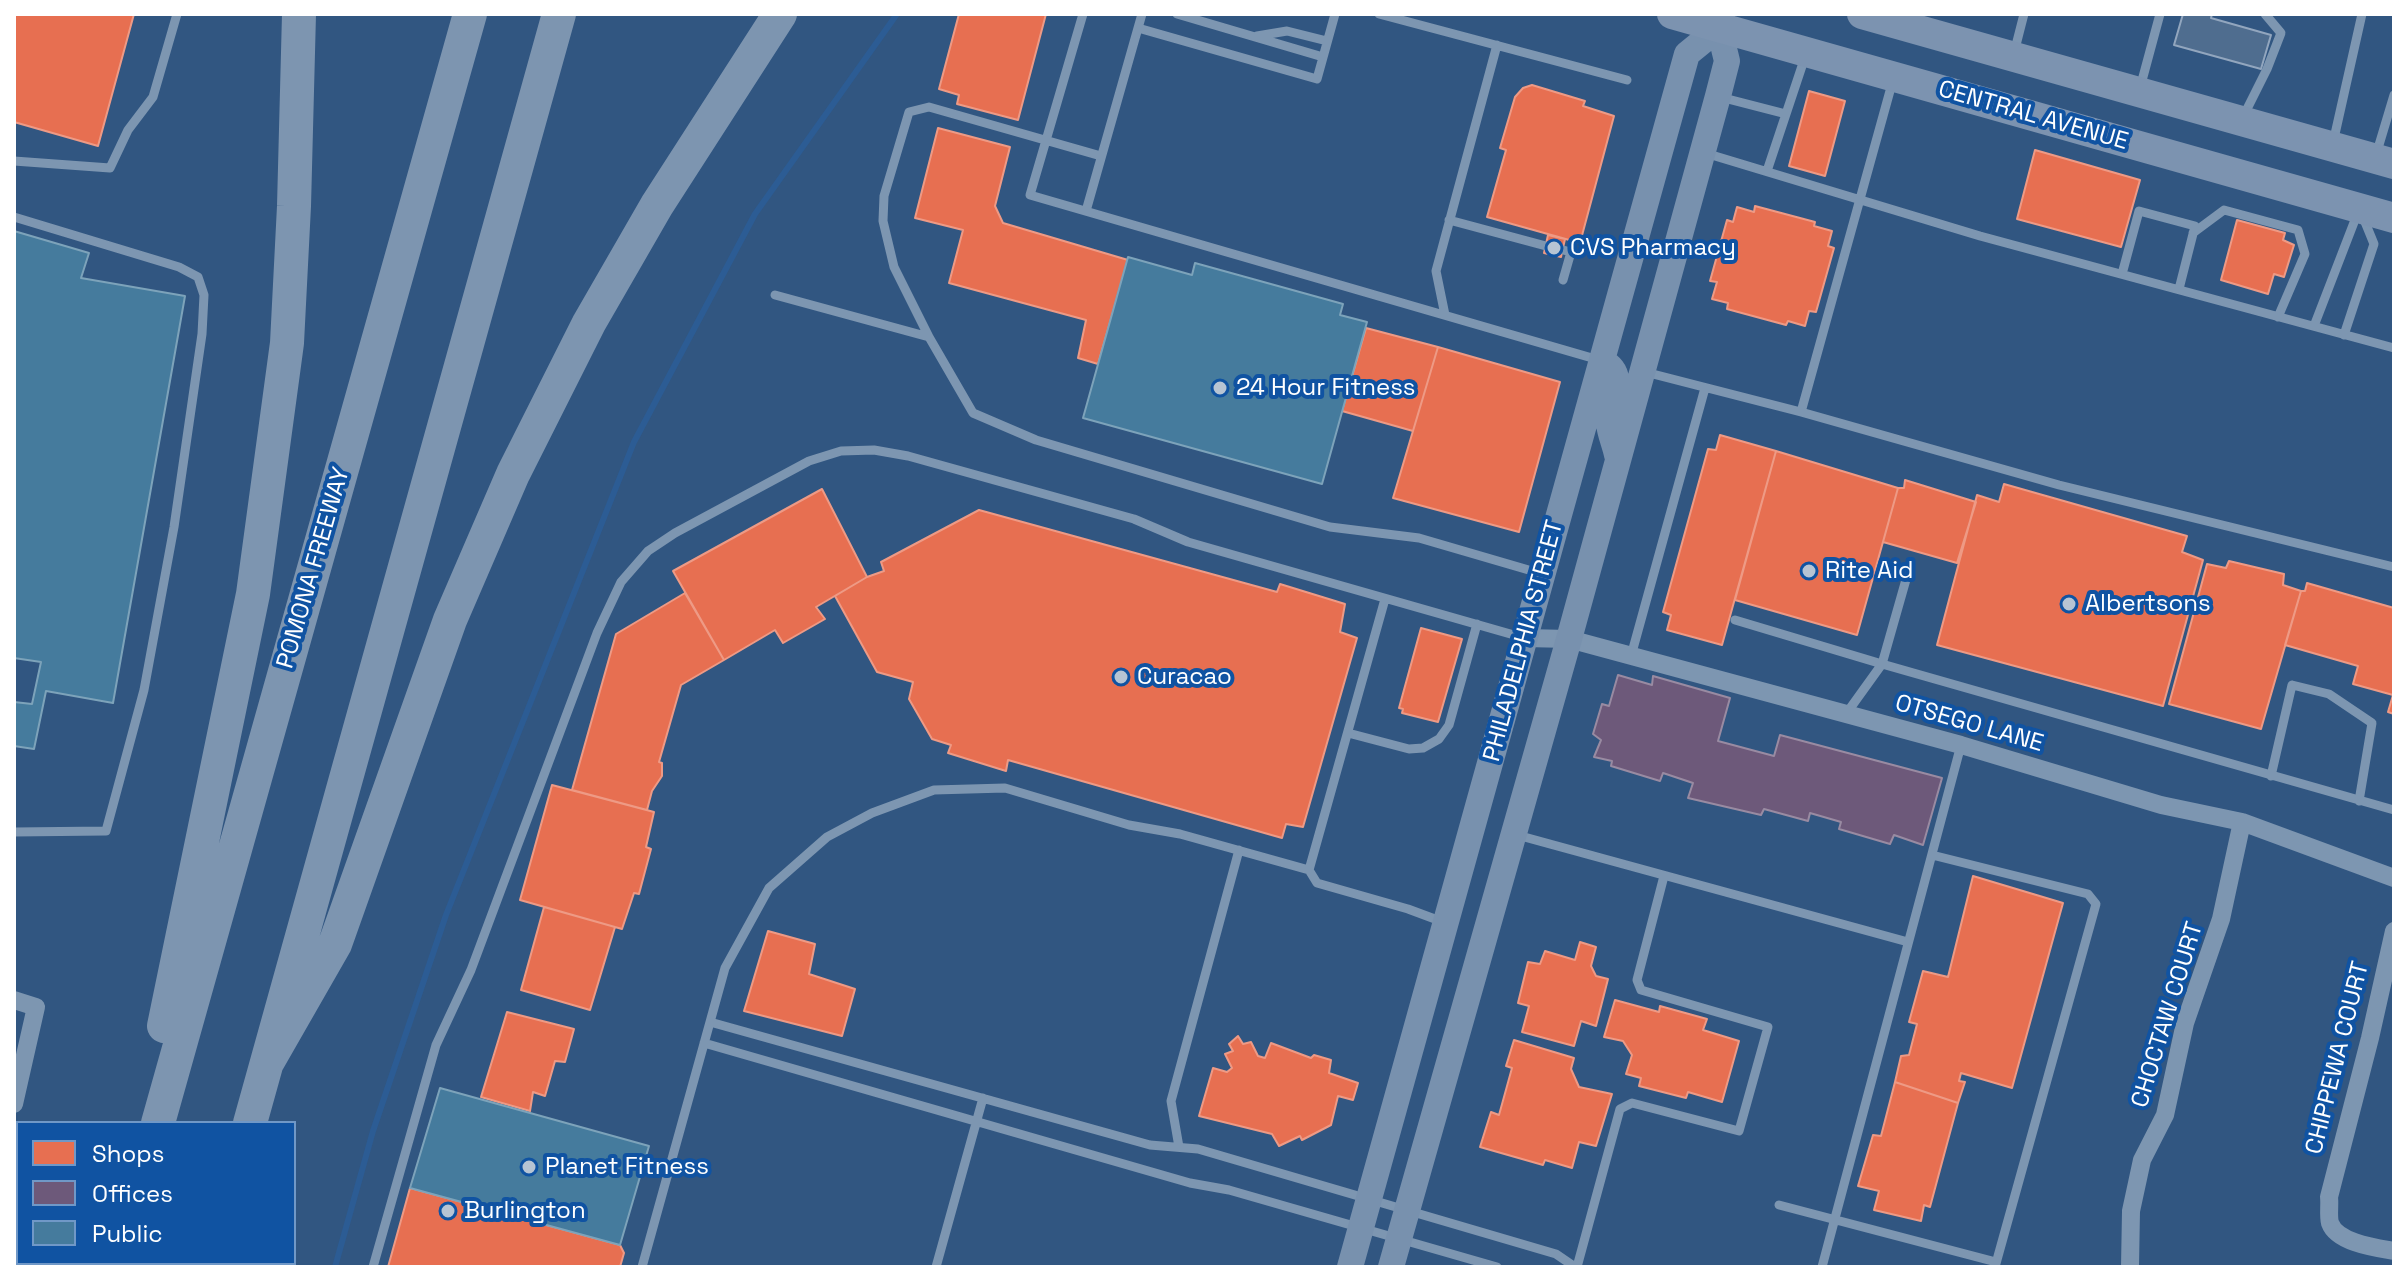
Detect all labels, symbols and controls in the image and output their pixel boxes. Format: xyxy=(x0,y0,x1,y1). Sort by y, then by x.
street label: CENTRAL AVENUE xyxy=(1935,75,2131,157)
place label: CVS Pharmacy xyxy=(1570,234,1736,262)
marker: CVS Pharmacy xyxy=(1545,239,1563,257)
place label: 24 Hour Fitness xyxy=(1236,374,1416,402)
marker: 24 Hour Fitness xyxy=(1211,379,1229,397)
street label: POMONA FREEWAY xyxy=(271,464,357,672)
street label: PHILADELPHIA STREET xyxy=(1478,517,1570,765)
place label: Rite Aid xyxy=(1825,557,1913,585)
marker: Rite Aid xyxy=(1800,562,1818,580)
place label: Albertsons xyxy=(2085,590,2211,618)
marker: Albertsons xyxy=(2060,595,2078,613)
place label: Curacao xyxy=(1137,663,1232,691)
marker: Curacao xyxy=(1112,668,1130,686)
street label: OTSEGO LANE xyxy=(1892,689,2046,759)
street label: CHOCTAW COURT xyxy=(2126,919,2210,1111)
street label: CHIPPEWA COURT xyxy=(2300,959,2376,1157)
legend xyxy=(16,1121,296,1265)
text: Shops xyxy=(92,1138,164,1169)
place label: Planet Fitness xyxy=(545,1153,709,1181)
marker: Planet Fitness xyxy=(520,1158,538,1176)
text: Offices xyxy=(92,1178,173,1209)
place label: Burlington xyxy=(464,1197,586,1225)
marker: Burlington xyxy=(439,1202,457,1220)
text: Public xyxy=(92,1218,163,1249)

